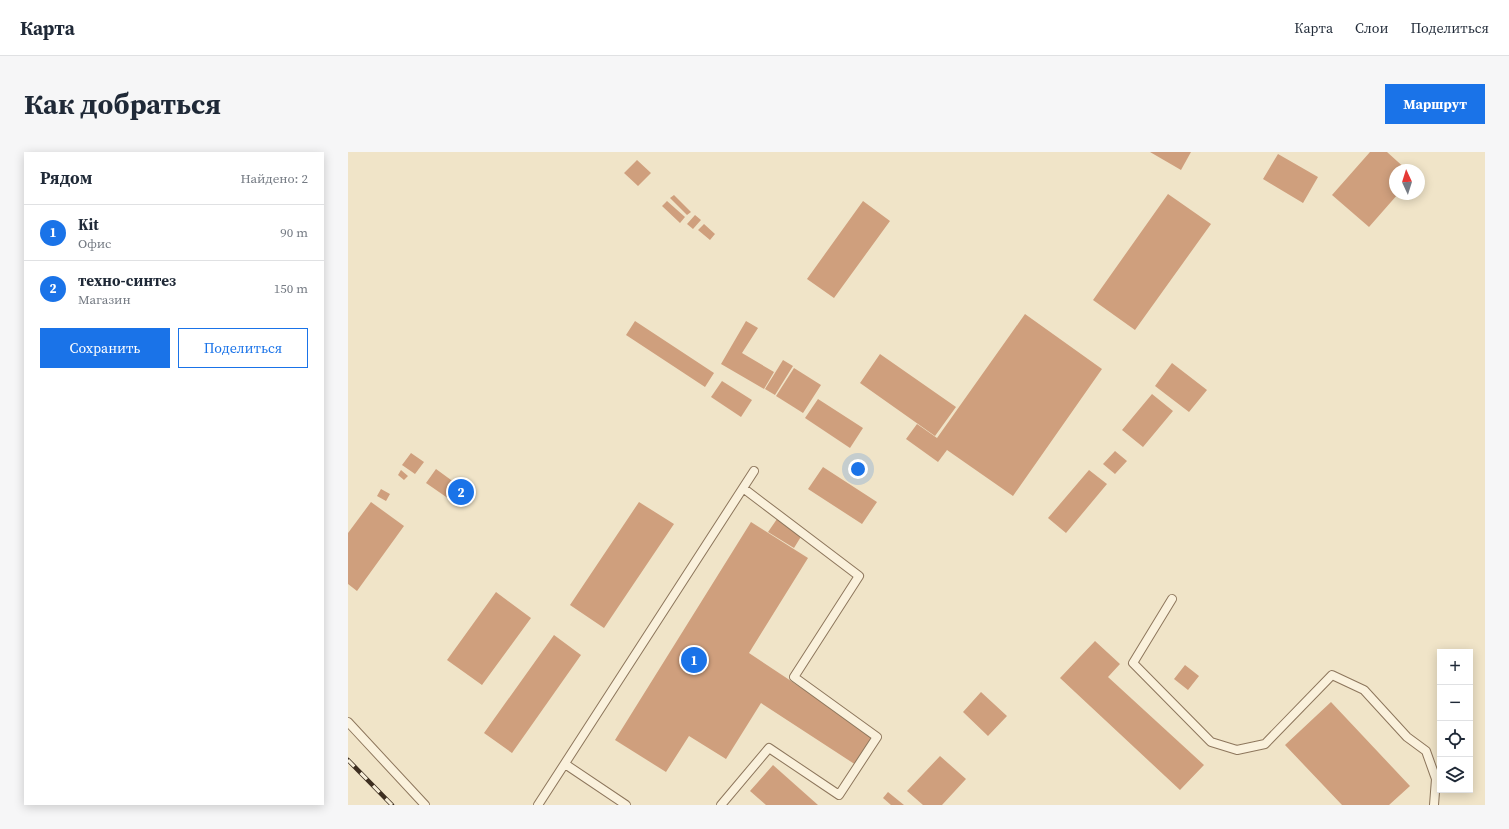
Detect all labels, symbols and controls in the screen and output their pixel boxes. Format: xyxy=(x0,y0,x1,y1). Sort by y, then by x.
text: Карта xyxy=(20,15,75,41)
text: Карта xyxy=(1294,18,1333,38)
text: Слои xyxy=(1355,18,1389,38)
text: Поделиться xyxy=(1411,18,1489,38)
button: Маршрут xyxy=(1385,84,1485,124)
text: Как добраться xyxy=(24,85,221,123)
north arrow xyxy=(1389,164,1425,200)
text: Рядом xyxy=(40,166,92,190)
text: Найдено: 2 xyxy=(241,170,308,187)
text: Kit xyxy=(78,214,99,235)
text: 1 xyxy=(49,224,57,241)
text: 90 m xyxy=(280,224,308,241)
text: Офис xyxy=(78,235,111,252)
text: техно-синтез xyxy=(78,270,176,291)
text: 2 xyxy=(49,280,57,297)
text: 150 m xyxy=(274,280,308,297)
text: Магазин xyxy=(78,291,131,308)
button: Сохранить xyxy=(40,328,170,368)
button: Поделиться xyxy=(178,328,308,368)
your location xyxy=(848,459,868,479)
pin: 2 xyxy=(448,477,474,507)
pin: 1 xyxy=(681,645,707,675)
map controls xyxy=(1437,649,1473,793)
button: + xyxy=(1437,649,1473,685)
button: − xyxy=(1437,685,1473,721)
button: locate xyxy=(1437,721,1473,757)
button: layers xyxy=(1437,757,1473,793)

